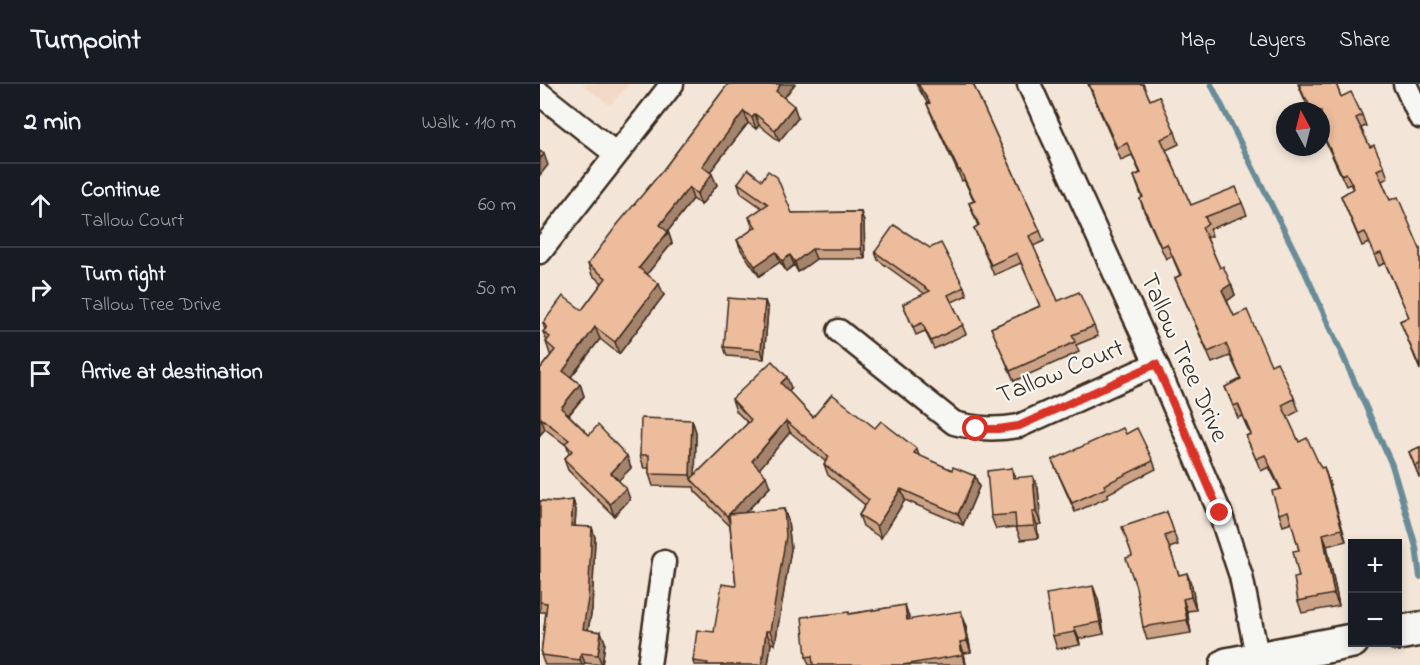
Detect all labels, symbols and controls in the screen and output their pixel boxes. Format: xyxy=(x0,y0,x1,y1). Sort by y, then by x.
text: Turnpoint xyxy=(30,21,141,62)
text: Map xyxy=(1180,26,1216,56)
text: Layers xyxy=(1249,26,1306,56)
text: Share xyxy=(1339,26,1390,56)
north arrow xyxy=(1276,102,1330,156)
text: 2 min xyxy=(24,104,81,142)
text: Walk · 110 m xyxy=(421,109,516,138)
text: Continue xyxy=(81,175,160,207)
icon: ahead xyxy=(24,189,57,222)
text: 60 m xyxy=(478,191,516,220)
text: Tallow Court xyxy=(81,207,184,236)
text: Turn right xyxy=(81,259,166,291)
street label: Tallow Tree Drive xyxy=(1129,267,1237,449)
icon: right xyxy=(24,273,57,306)
text: 50 m xyxy=(475,275,516,304)
text: Tallow Tree Drive xyxy=(81,291,221,320)
street label: Tallow Court xyxy=(992,330,1131,416)
icon: arrive xyxy=(24,357,57,390)
text: Arrive at destination xyxy=(81,357,263,389)
route start xyxy=(962,415,988,441)
route end xyxy=(1206,499,1232,525)
map controls xyxy=(1348,539,1402,647)
button: + xyxy=(1348,539,1402,593)
button: − xyxy=(1348,593,1402,647)

